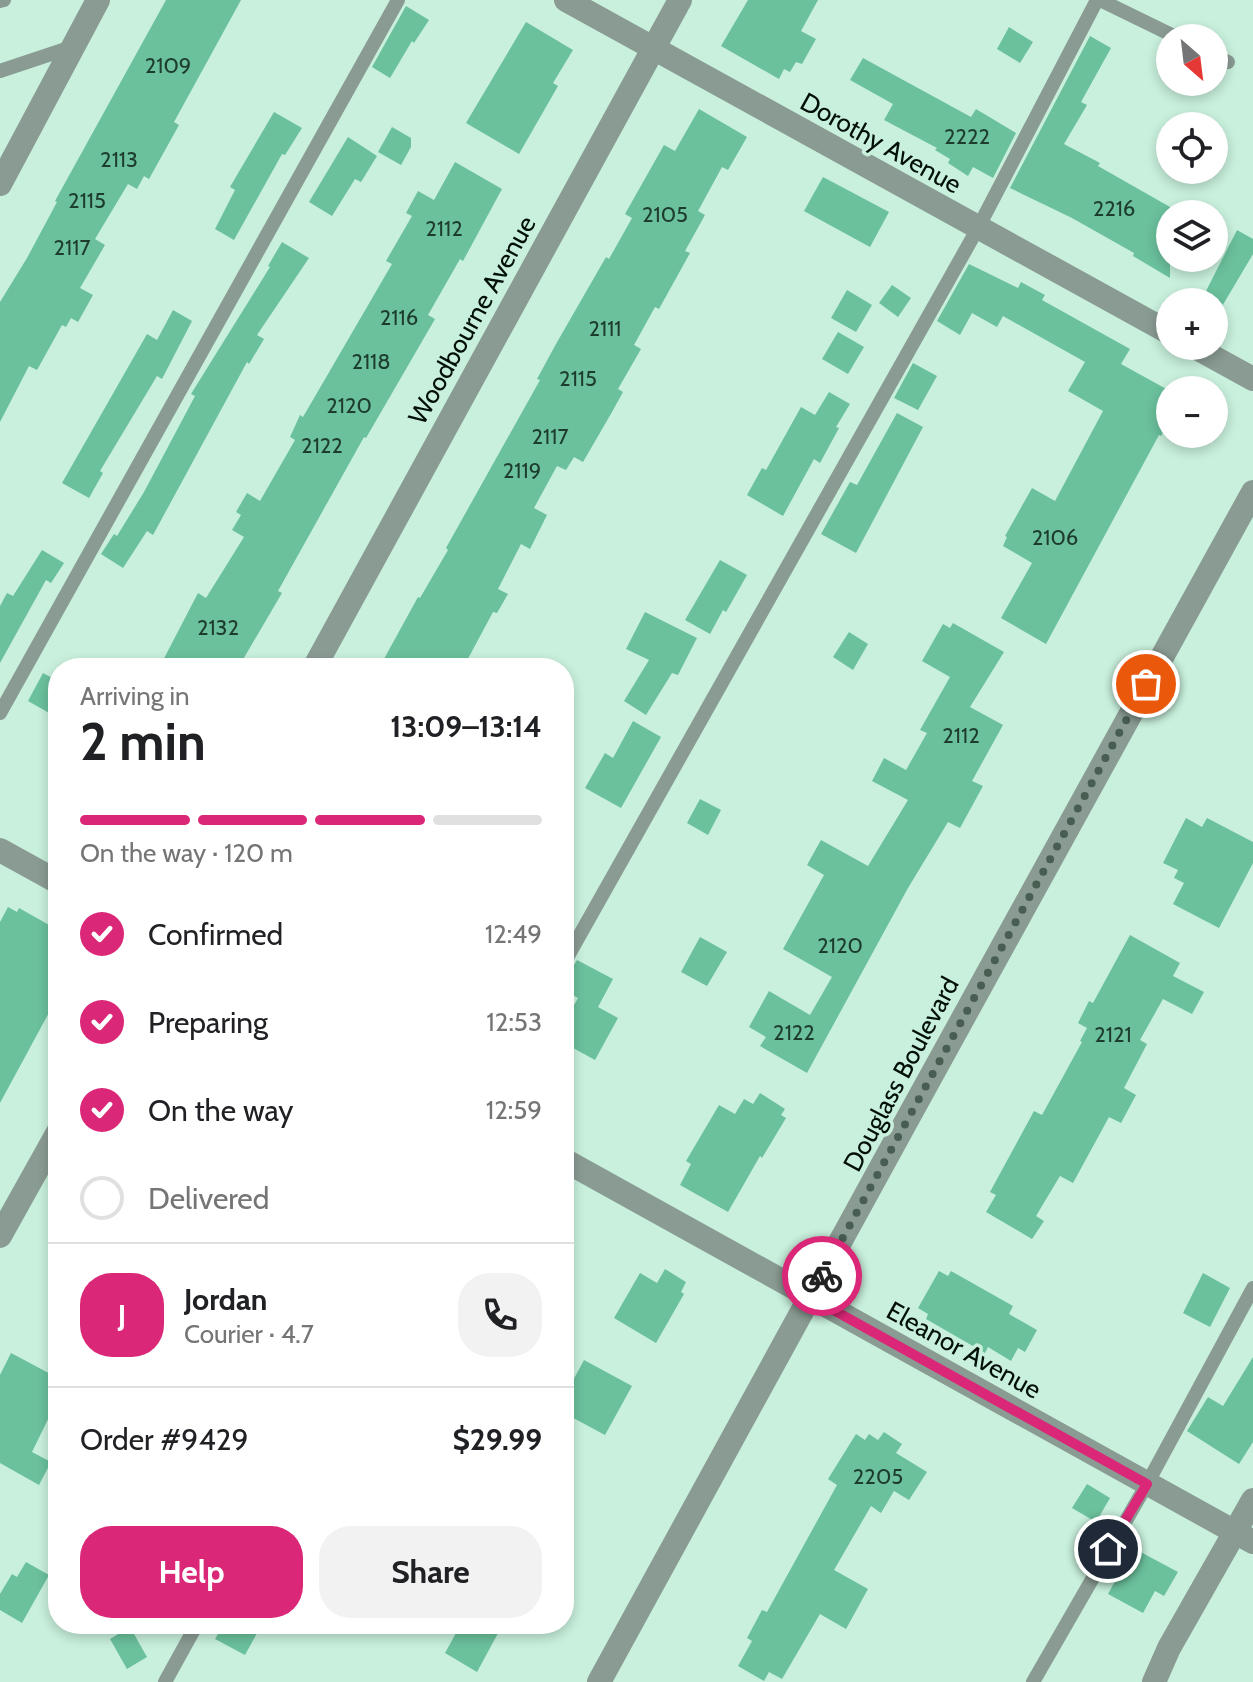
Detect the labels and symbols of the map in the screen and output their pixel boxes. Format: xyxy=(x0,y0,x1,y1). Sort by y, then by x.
north arrow xyxy=(1156,24,1228,96)
house number: 2109 xyxy=(145,52,191,79)
street label: Dorothy Avenue xyxy=(795,86,967,200)
house number: 2222 xyxy=(944,123,990,150)
house number: 2113 xyxy=(100,146,138,173)
house number: 2115 xyxy=(68,187,106,214)
house number: 2216 xyxy=(1093,195,1135,222)
house number: 2105 xyxy=(642,201,688,228)
street label: Woodbourne Avenue xyxy=(401,210,543,430)
house number: 2112 xyxy=(425,215,463,242)
house number: 2117 xyxy=(54,234,90,261)
house number: 2116 xyxy=(380,304,418,331)
house number: 2111 xyxy=(588,315,622,342)
house number: 2118 xyxy=(351,348,391,375)
house number: 2115 xyxy=(559,365,597,392)
house number: 2120 xyxy=(326,392,372,419)
house number: 2117 xyxy=(532,423,568,450)
house number: 2122 xyxy=(301,432,343,459)
house number: 2119 xyxy=(503,457,541,484)
house number: 2106 xyxy=(1032,524,1078,551)
house number: 2132 xyxy=(197,614,239,641)
pin xyxy=(1112,650,1180,718)
house number: 2112 xyxy=(942,722,980,749)
house number: 2120 xyxy=(817,932,863,959)
street label: Douglass Boulevard xyxy=(836,971,966,1177)
house number: 2122 xyxy=(773,1019,815,1046)
house number: 2121 xyxy=(1094,1021,1132,1048)
courier xyxy=(782,1236,862,1316)
street label: Eleanor Avenue xyxy=(881,1294,1047,1406)
house number: 2205 xyxy=(853,1463,903,1490)
pin xyxy=(1074,1515,1142,1583)

